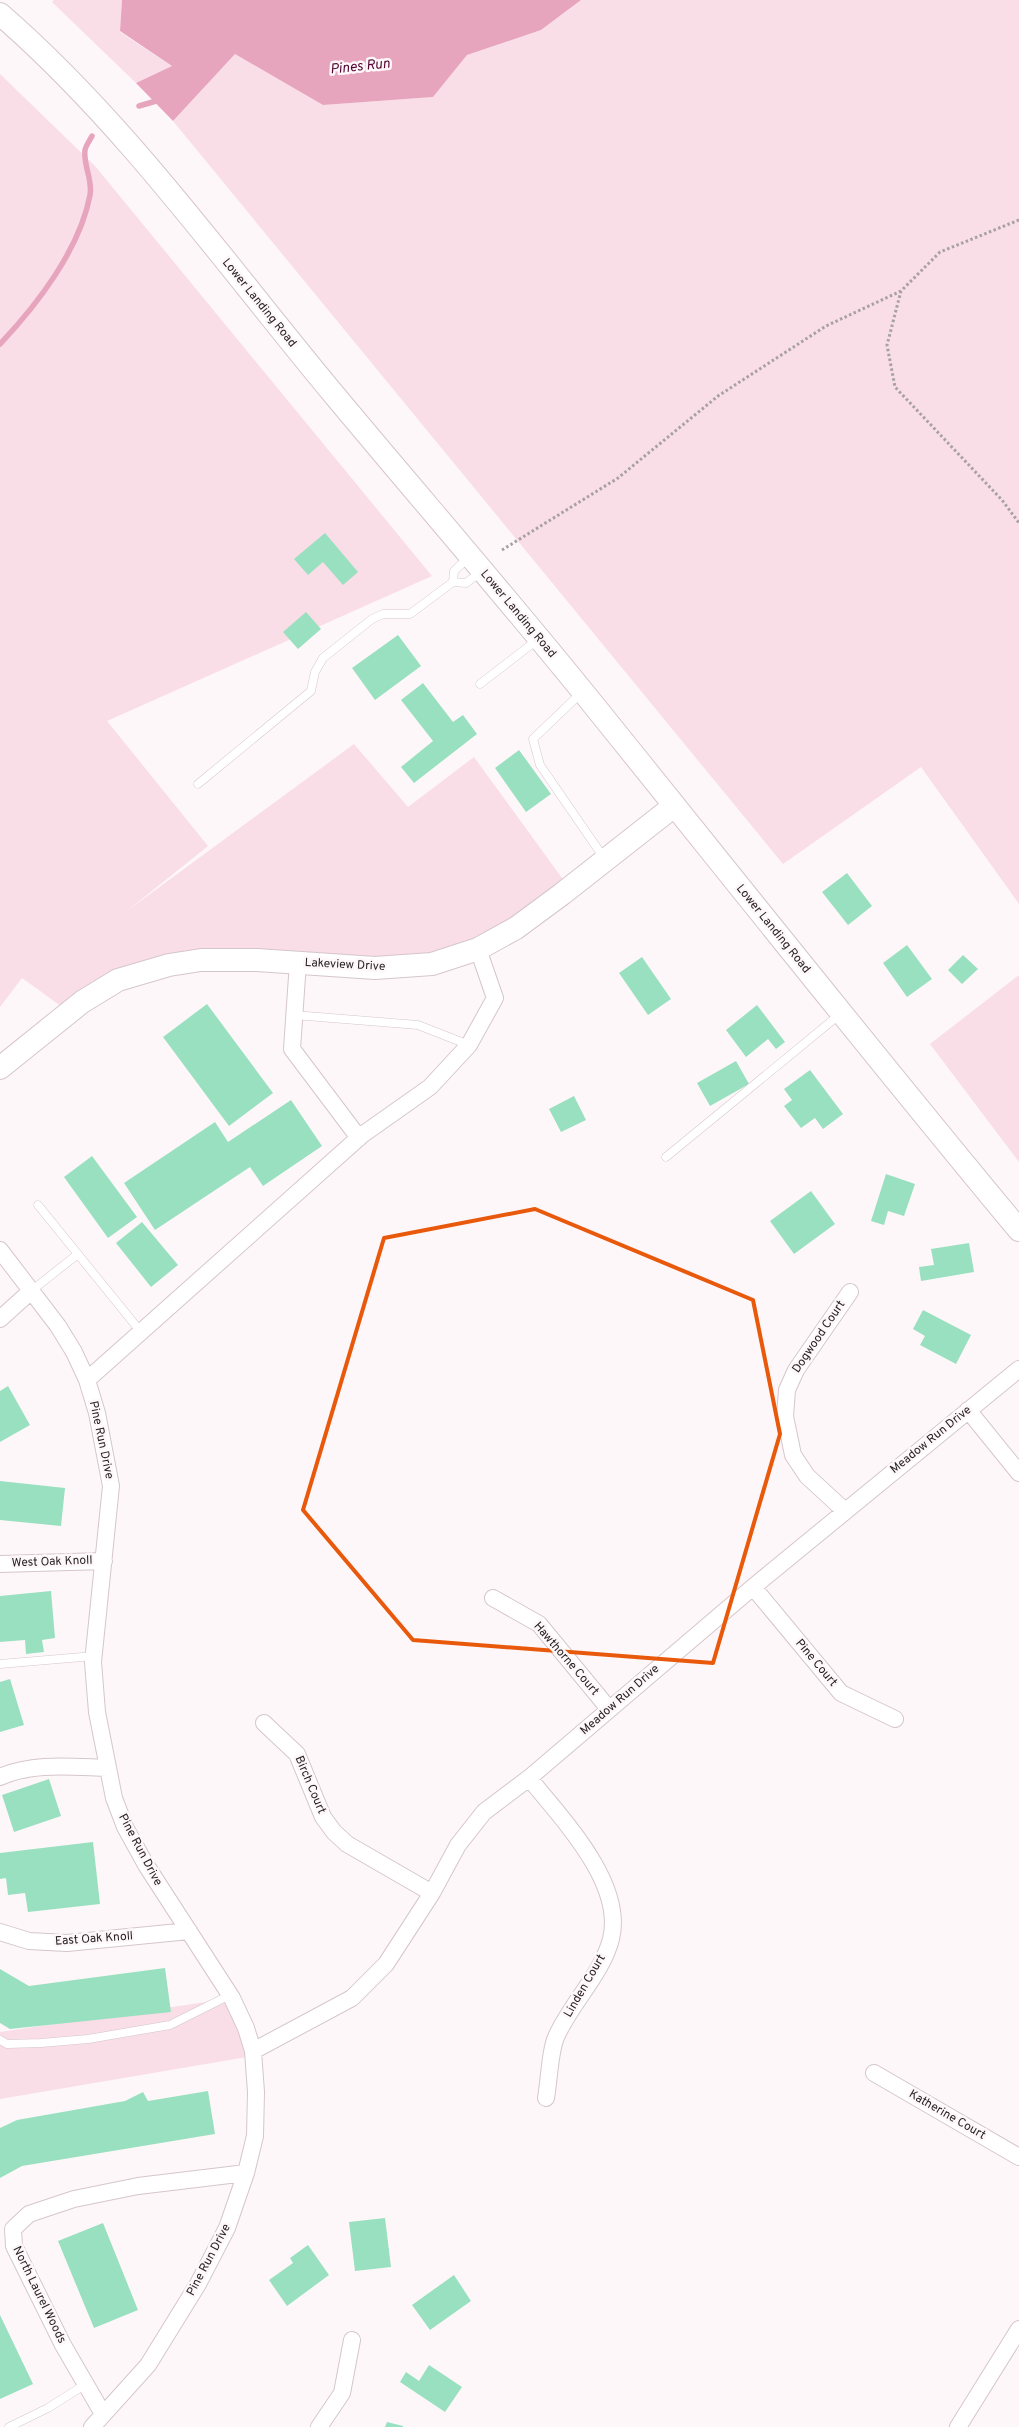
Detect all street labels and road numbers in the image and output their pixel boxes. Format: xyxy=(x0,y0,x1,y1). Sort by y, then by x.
street label: Lower Landing Road xyxy=(218,255,300,351)
street label: Lower Landing Road xyxy=(477,567,559,661)
street label: Lower Landing Road xyxy=(732,881,814,977)
street label: Lakeview Drive xyxy=(304,955,386,975)
street label: Dogwood Court xyxy=(789,1298,849,1376)
street label: Pine Run Drive xyxy=(85,1399,117,1481)
street label: Meadow Run Drive xyxy=(887,1402,975,1478)
street label: West Oak Knoll xyxy=(11,1553,93,1571)
street label: Hawthorne Court xyxy=(530,1619,602,1699)
street label: Pine Court xyxy=(791,1636,841,1690)
street label: Meadow Run Drive xyxy=(577,1661,663,1739)
street label: Birch Court xyxy=(291,1754,329,1816)
street label: Pine Run Drive xyxy=(114,1811,166,1889)
street label: East Oak Knoll xyxy=(54,1928,134,1950)
street label: Linden Court xyxy=(560,1952,610,2020)
street label: Katherine Court xyxy=(906,2086,988,2144)
street label: Pine Run Drive xyxy=(183,2221,235,2299)
street label: North Laurel Woods xyxy=(9,2244,69,2346)

